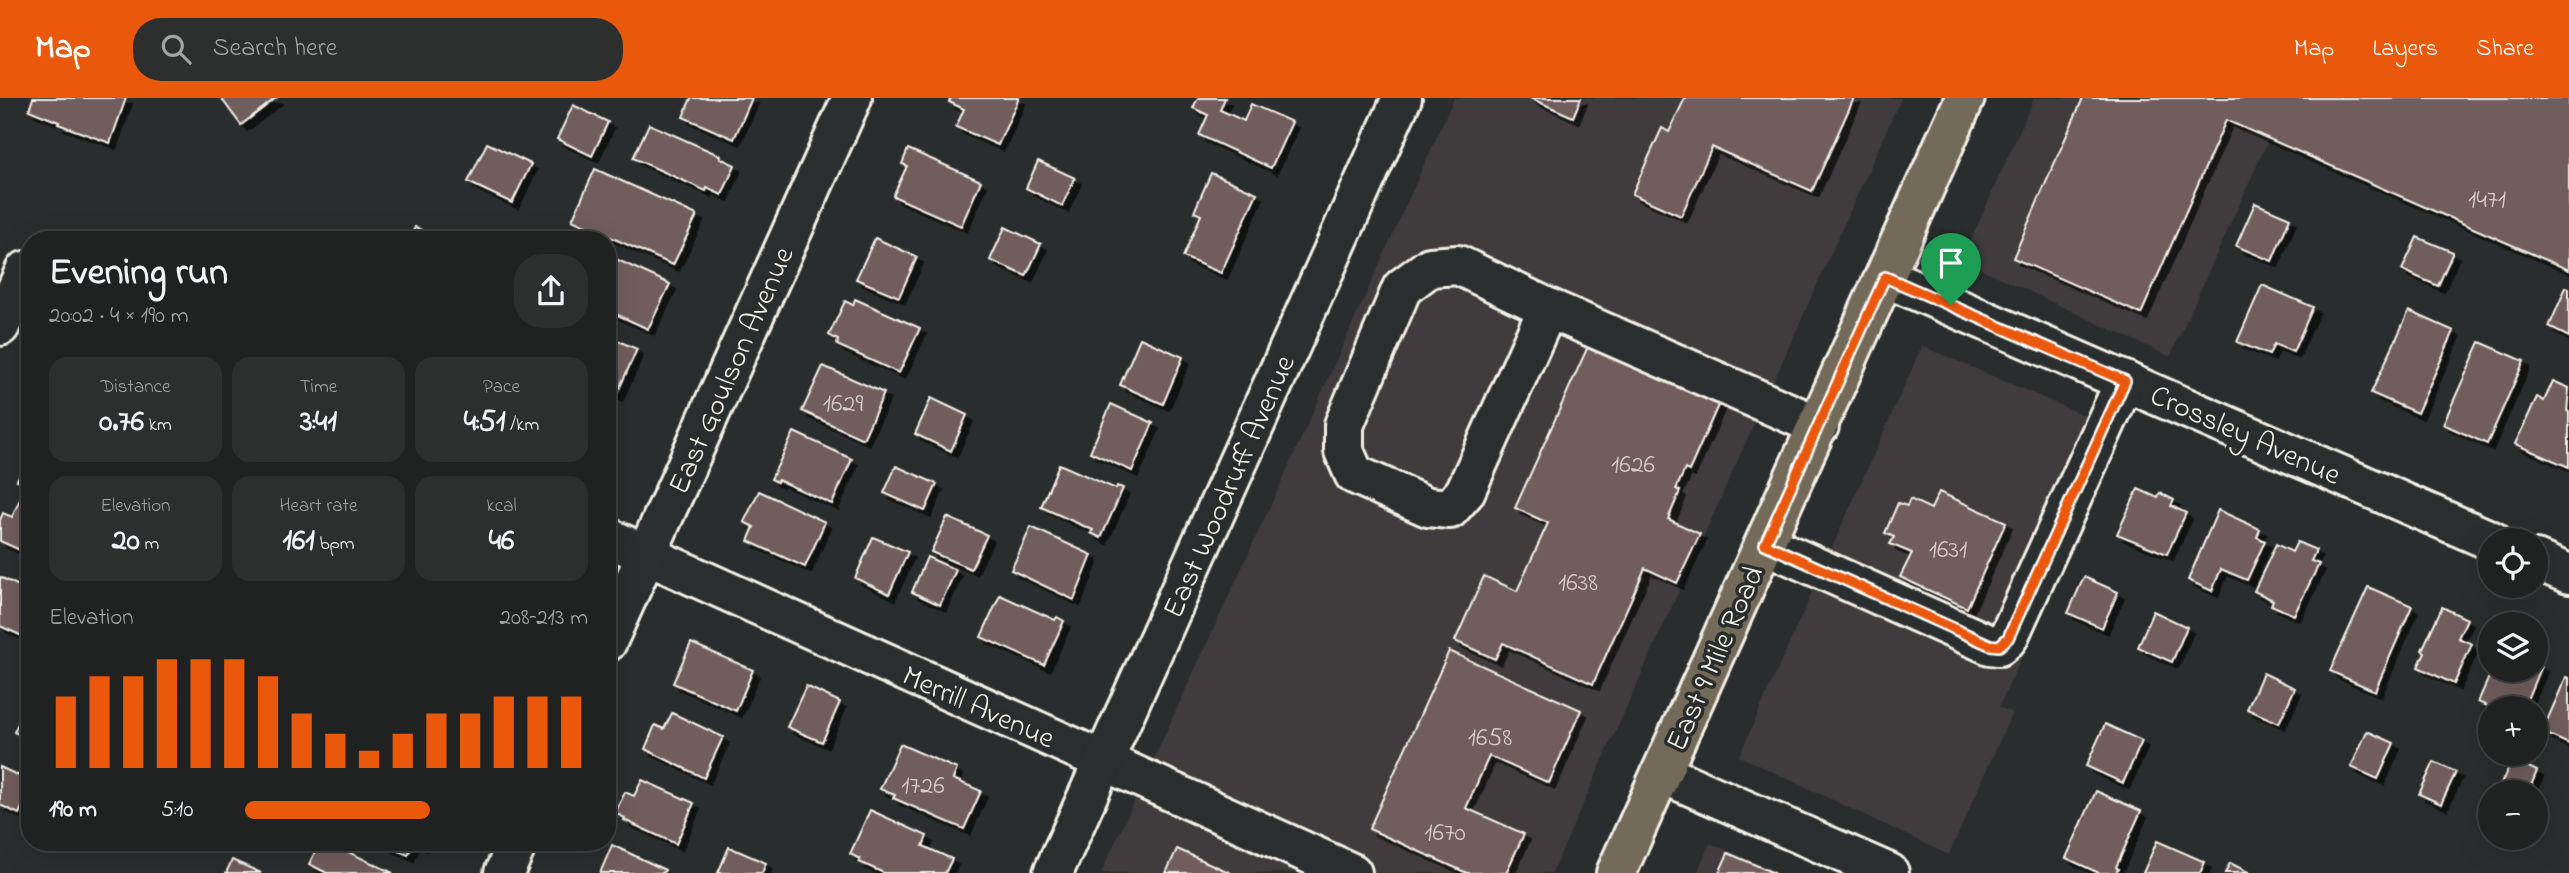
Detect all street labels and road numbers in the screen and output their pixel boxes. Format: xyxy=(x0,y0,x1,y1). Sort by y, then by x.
street label: East Goulson Avenue xyxy=(658,240,807,502)
street label: East Woodruff Avenue xyxy=(1153,348,1309,626)
street label: Crossley Avenue xyxy=(2143,375,2348,499)
street label: East 9 Mile Road xyxy=(1656,559,1777,759)
street label: Merrill Avenue xyxy=(894,656,1062,762)

